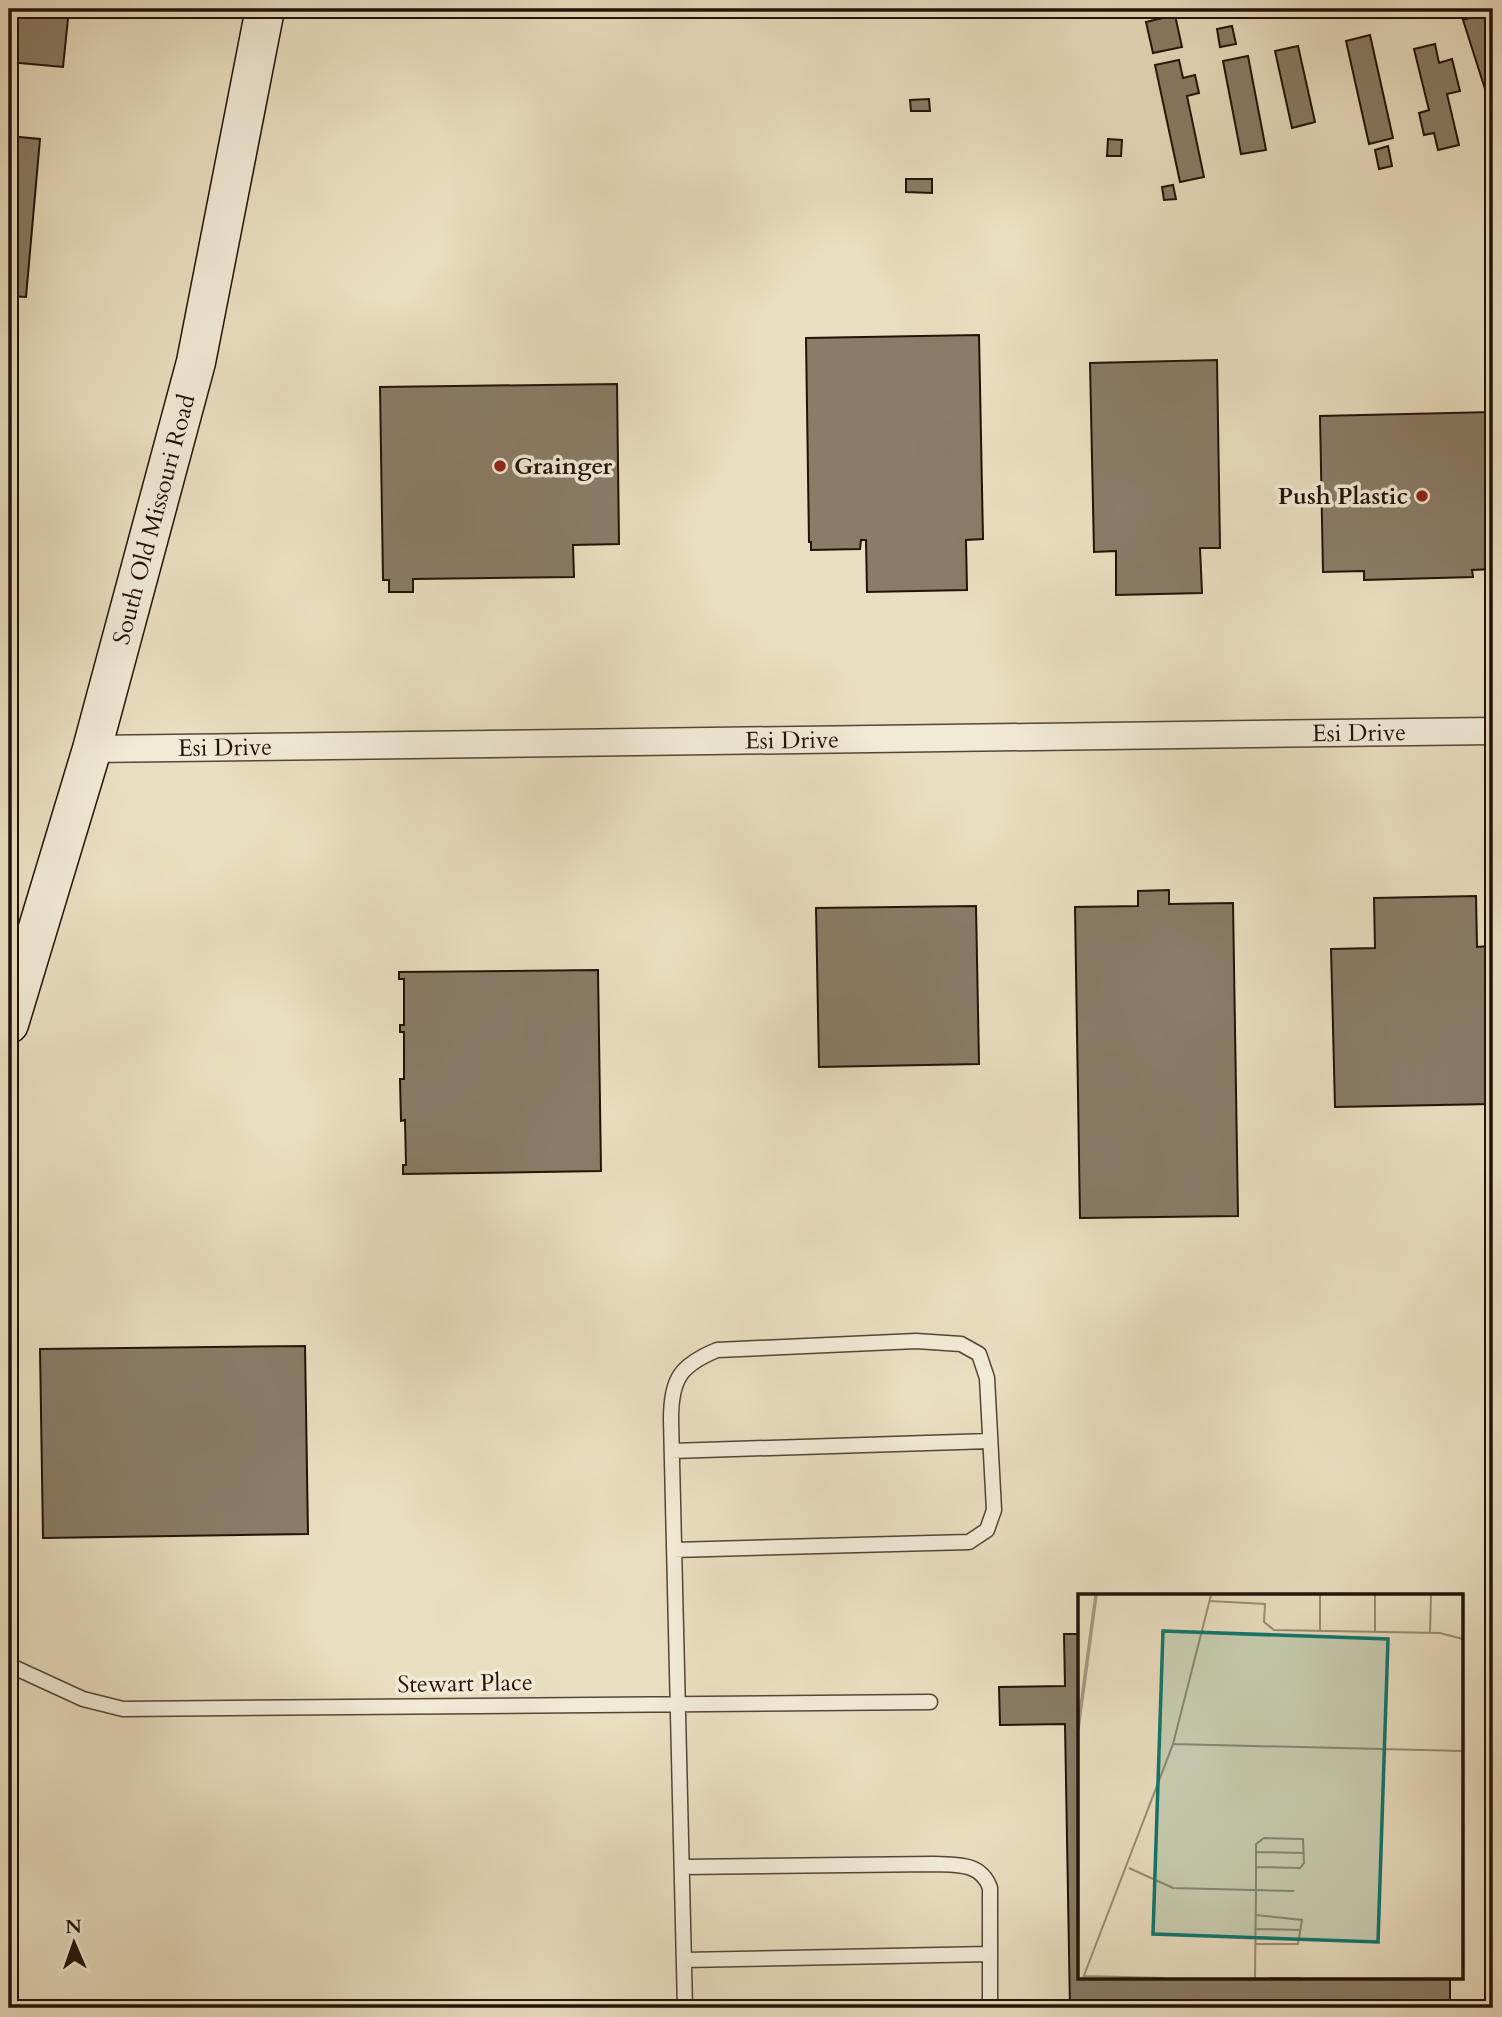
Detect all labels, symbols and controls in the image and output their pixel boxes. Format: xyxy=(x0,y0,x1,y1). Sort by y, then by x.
street label: South Old Missouri Road xyxy=(105,391,204,648)
place label: Grainger xyxy=(514,450,613,483)
marker: Grainger xyxy=(492,458,508,474)
place label: Push Plastic xyxy=(1278,480,1408,513)
marker: Push Plastic xyxy=(1414,488,1430,504)
street label: Esi Drive xyxy=(1312,716,1406,750)
street label: Esi Drive xyxy=(745,723,839,758)
street label: Esi Drive xyxy=(178,731,272,765)
inset map xyxy=(1078,1594,1464,1979)
street label: Stewart Place xyxy=(397,1666,533,1701)
north arrow xyxy=(38,1909,108,1979)
text: N xyxy=(65,1914,83,1940)

